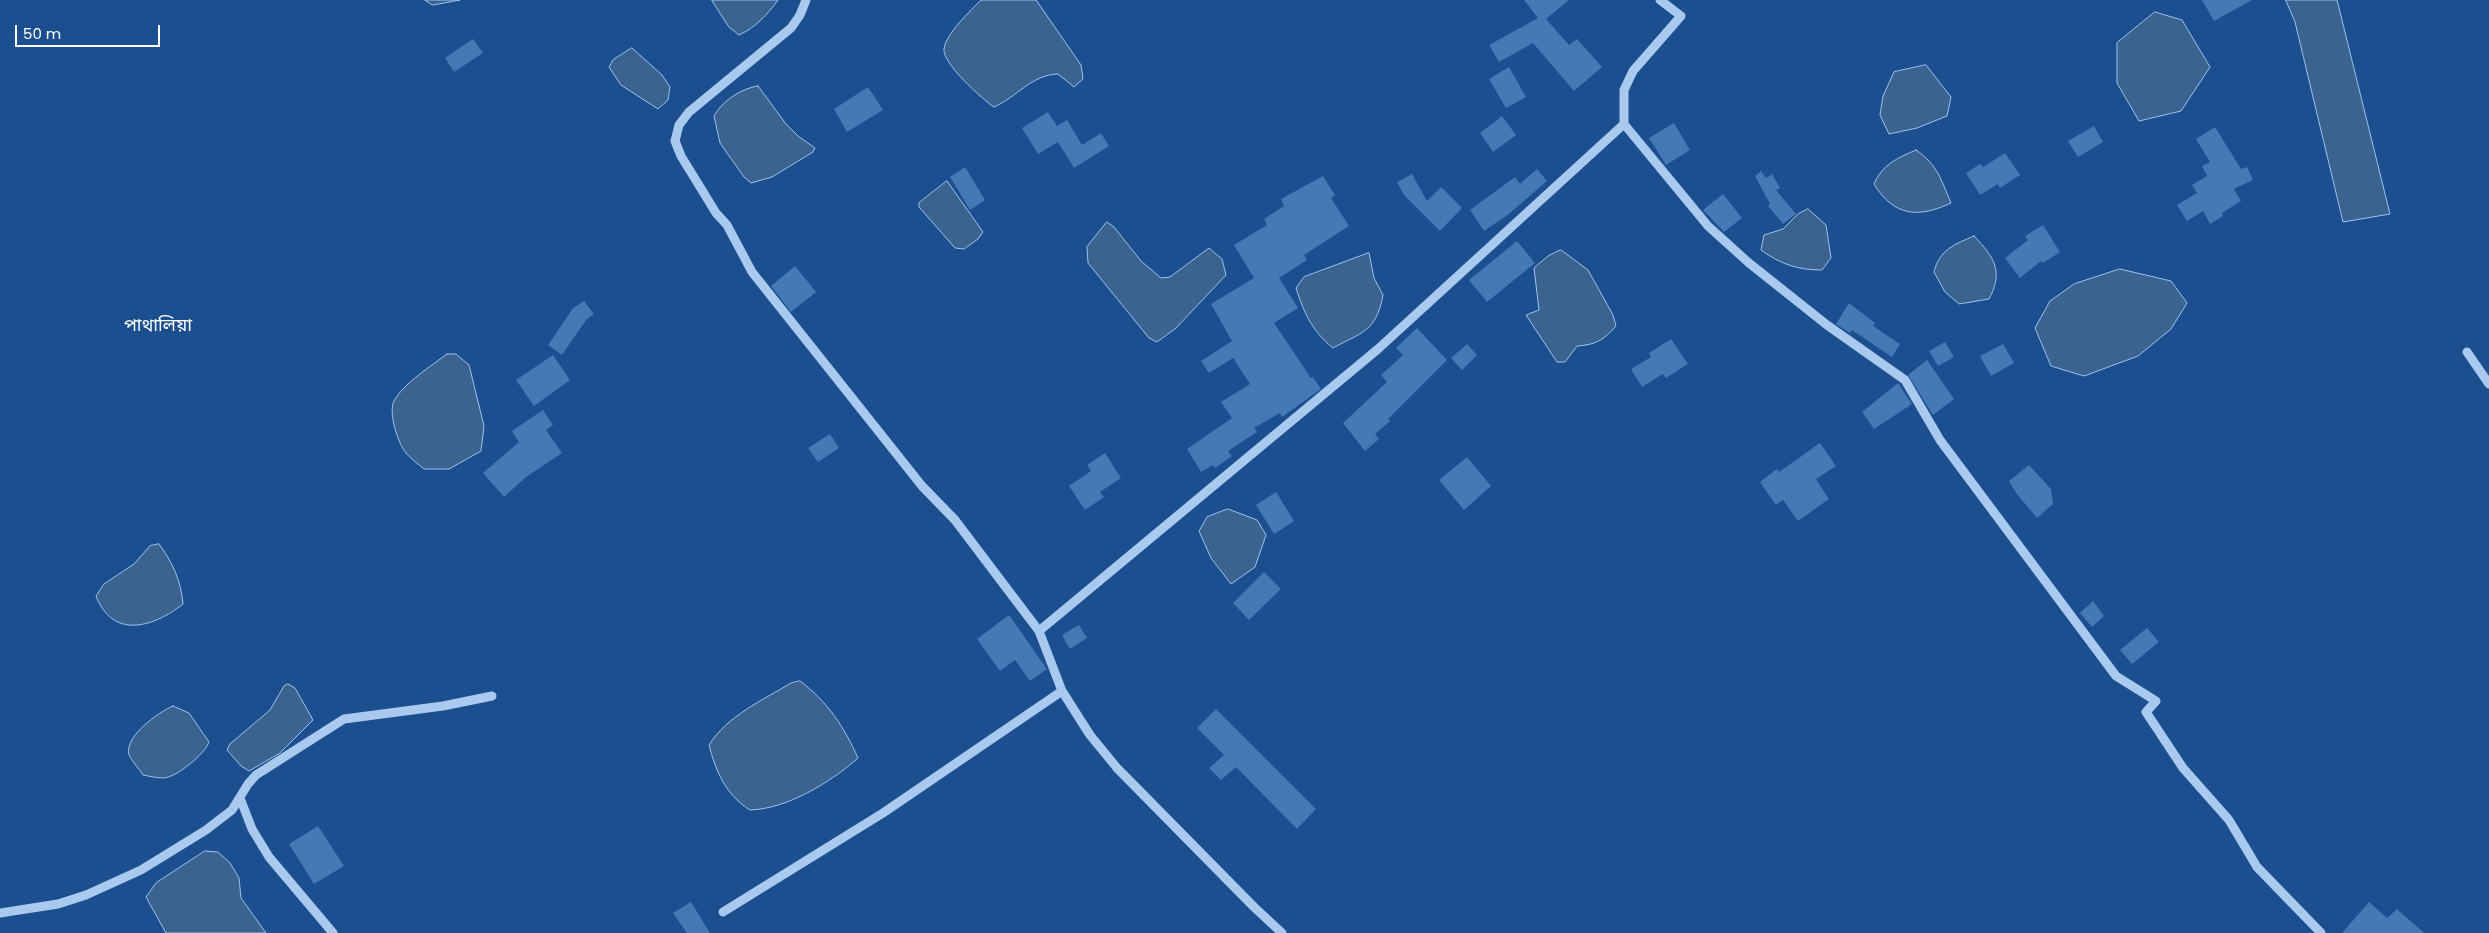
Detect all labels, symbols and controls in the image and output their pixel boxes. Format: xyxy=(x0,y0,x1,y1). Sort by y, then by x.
scale bar xyxy=(18,15,162,47)
text: 50 m xyxy=(23,23,61,44)
district label: পাথালিয়া xyxy=(124,315,192,337)

